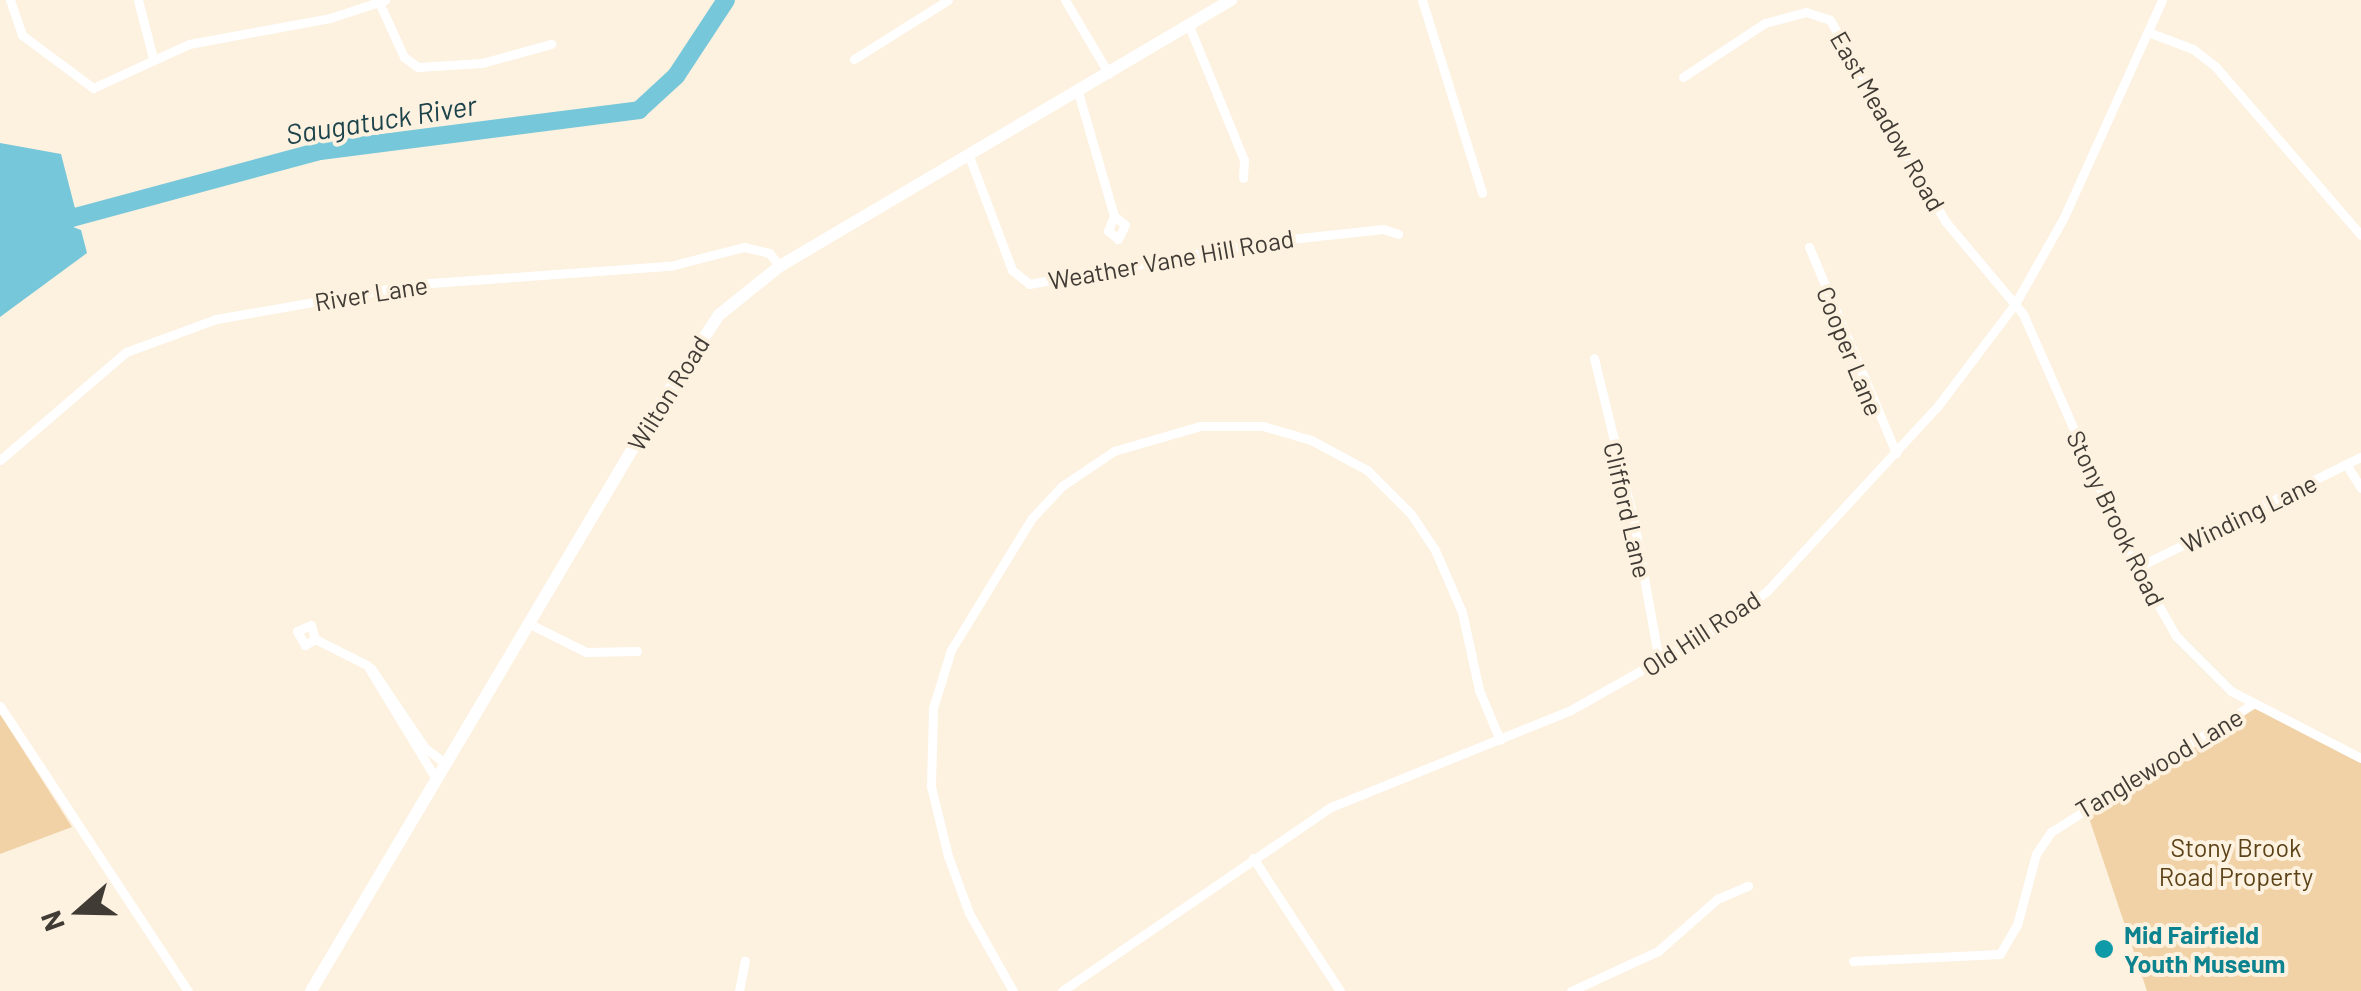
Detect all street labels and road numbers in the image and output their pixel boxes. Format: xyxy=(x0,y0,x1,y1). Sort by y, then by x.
street label: East Meadow Road xyxy=(1824,26,1952,216)
street label: Weather Vane Hill Road xyxy=(1046,223,1296,295)
street label: River Lane xyxy=(312,269,430,317)
street label: Cooper Lane xyxy=(1810,282,1890,420)
street label: Wilton Road xyxy=(621,330,715,456)
street label: Stony Brook Road xyxy=(2061,425,2171,611)
street label: Clifford Lane xyxy=(1598,439,1658,581)
street label: Winding Lane xyxy=(2176,467,2322,559)
street label: Old Hill Road xyxy=(1636,584,1766,682)
street label: Tanglewood Lane xyxy=(2070,701,2248,825)

